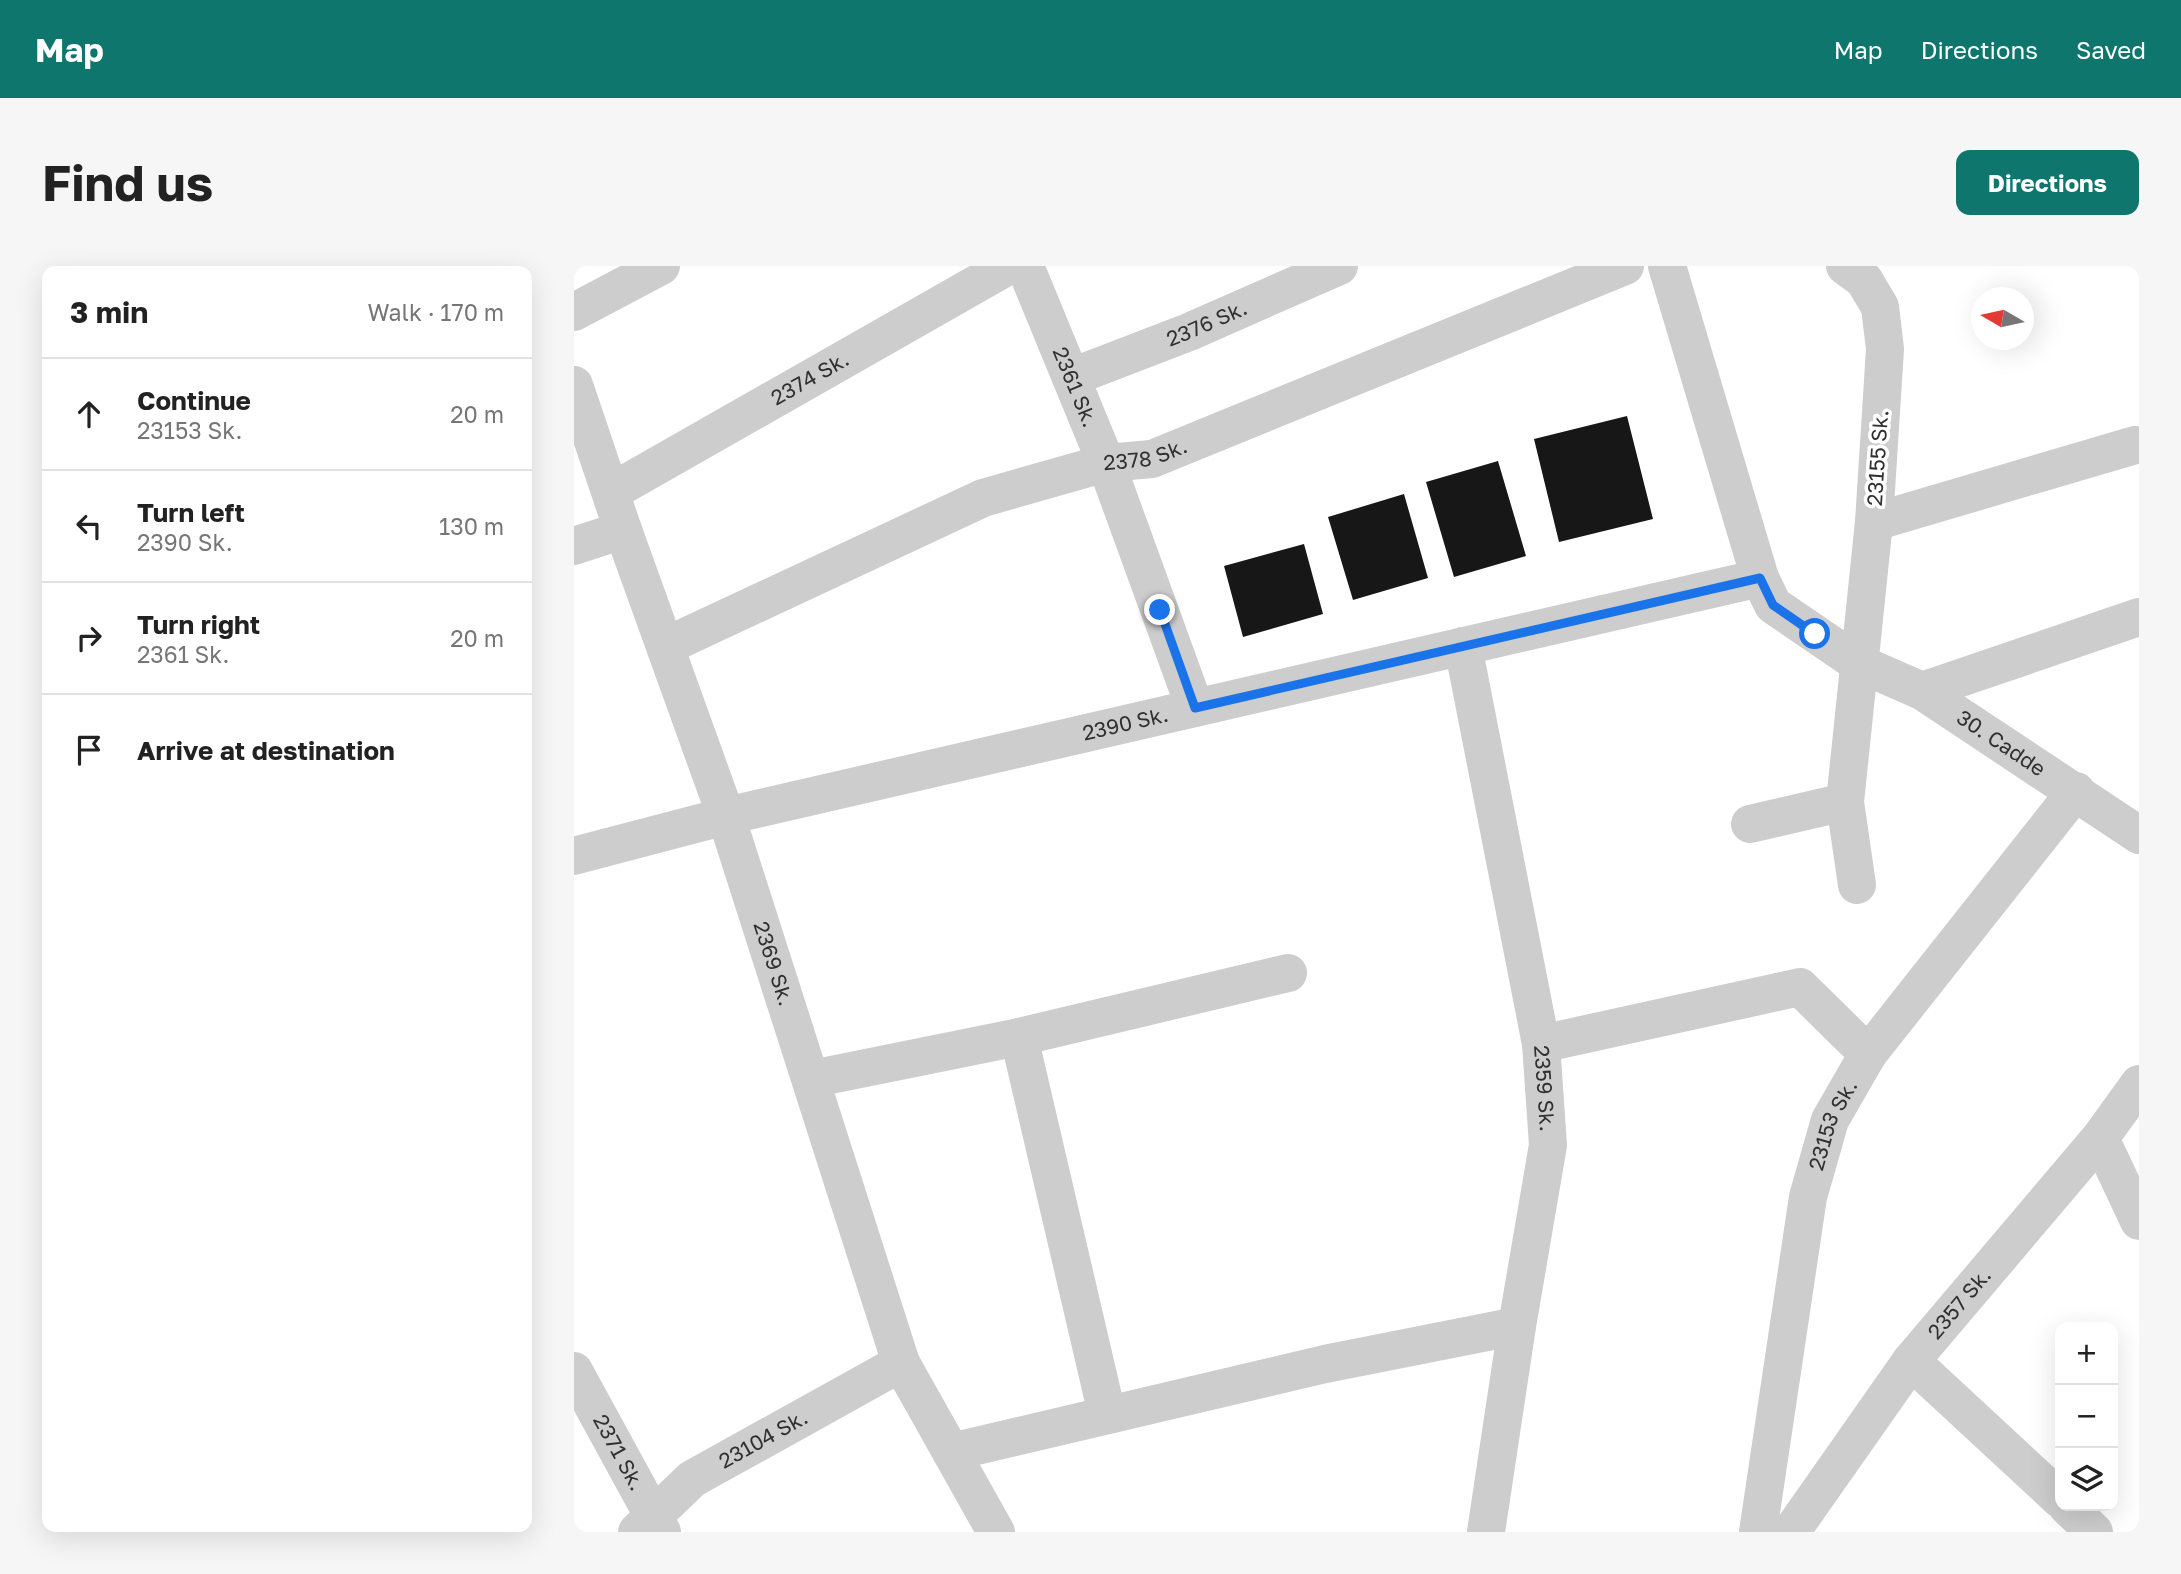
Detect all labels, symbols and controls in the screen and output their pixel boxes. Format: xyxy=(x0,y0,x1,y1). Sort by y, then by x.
text: Map xyxy=(35,30,104,69)
text: Map xyxy=(1834,35,1883,64)
text: Directions xyxy=(1921,35,2038,64)
text: Saved xyxy=(2076,35,2146,64)
button: Directions xyxy=(1956,150,2139,215)
text: Find us xyxy=(42,153,213,212)
north arrow xyxy=(1971,287,2034,350)
text: 3 min xyxy=(70,294,148,330)
street label: 2376 Sk. xyxy=(1162,294,1251,351)
text: Walk · 170 m xyxy=(367,298,504,326)
street label: 2361 Sk. xyxy=(1048,343,1104,431)
street label: 2374 Sk. xyxy=(766,345,853,410)
text: Continue xyxy=(137,385,251,416)
icon: ahead xyxy=(70,395,108,433)
text: 20 m xyxy=(450,400,504,428)
street label: 23155 Sk. xyxy=(1861,409,1893,507)
text: 23153 Sk. xyxy=(137,416,242,444)
street label: 2378 Sk. xyxy=(1102,432,1191,475)
text: Turn left xyxy=(137,497,245,528)
icon: left xyxy=(70,507,108,545)
text: 130 m xyxy=(439,512,504,540)
text: 2390 Sk. xyxy=(137,528,233,556)
route end xyxy=(1144,594,1175,625)
text: Turn right xyxy=(137,609,260,640)
route start xyxy=(1799,618,1830,649)
icon: right xyxy=(70,619,108,657)
text: 20 m xyxy=(450,624,504,652)
text: 2361 Sk. xyxy=(137,640,229,668)
street label: 2390 Sk. xyxy=(1080,701,1171,746)
street label: 30. Cadde xyxy=(1952,704,2051,781)
icon: arrive xyxy=(70,731,108,769)
text: Arrive at destination xyxy=(137,735,395,766)
street label: 2369 Sk. xyxy=(749,918,800,1009)
street label: 2359 Sk. xyxy=(1529,1044,1561,1132)
street label: 23153 Sk. xyxy=(1802,1075,1863,1173)
street label: 2357 Sk. xyxy=(1921,1262,1996,1344)
map controls xyxy=(2055,1322,2118,1511)
button: + xyxy=(2055,1322,2118,1385)
button: − xyxy=(2055,1385,2118,1448)
street label: 23104 Sk. xyxy=(714,1403,812,1474)
street label: 2371 Sk. xyxy=(588,1410,651,1495)
button: layers xyxy=(2055,1448,2118,1511)

